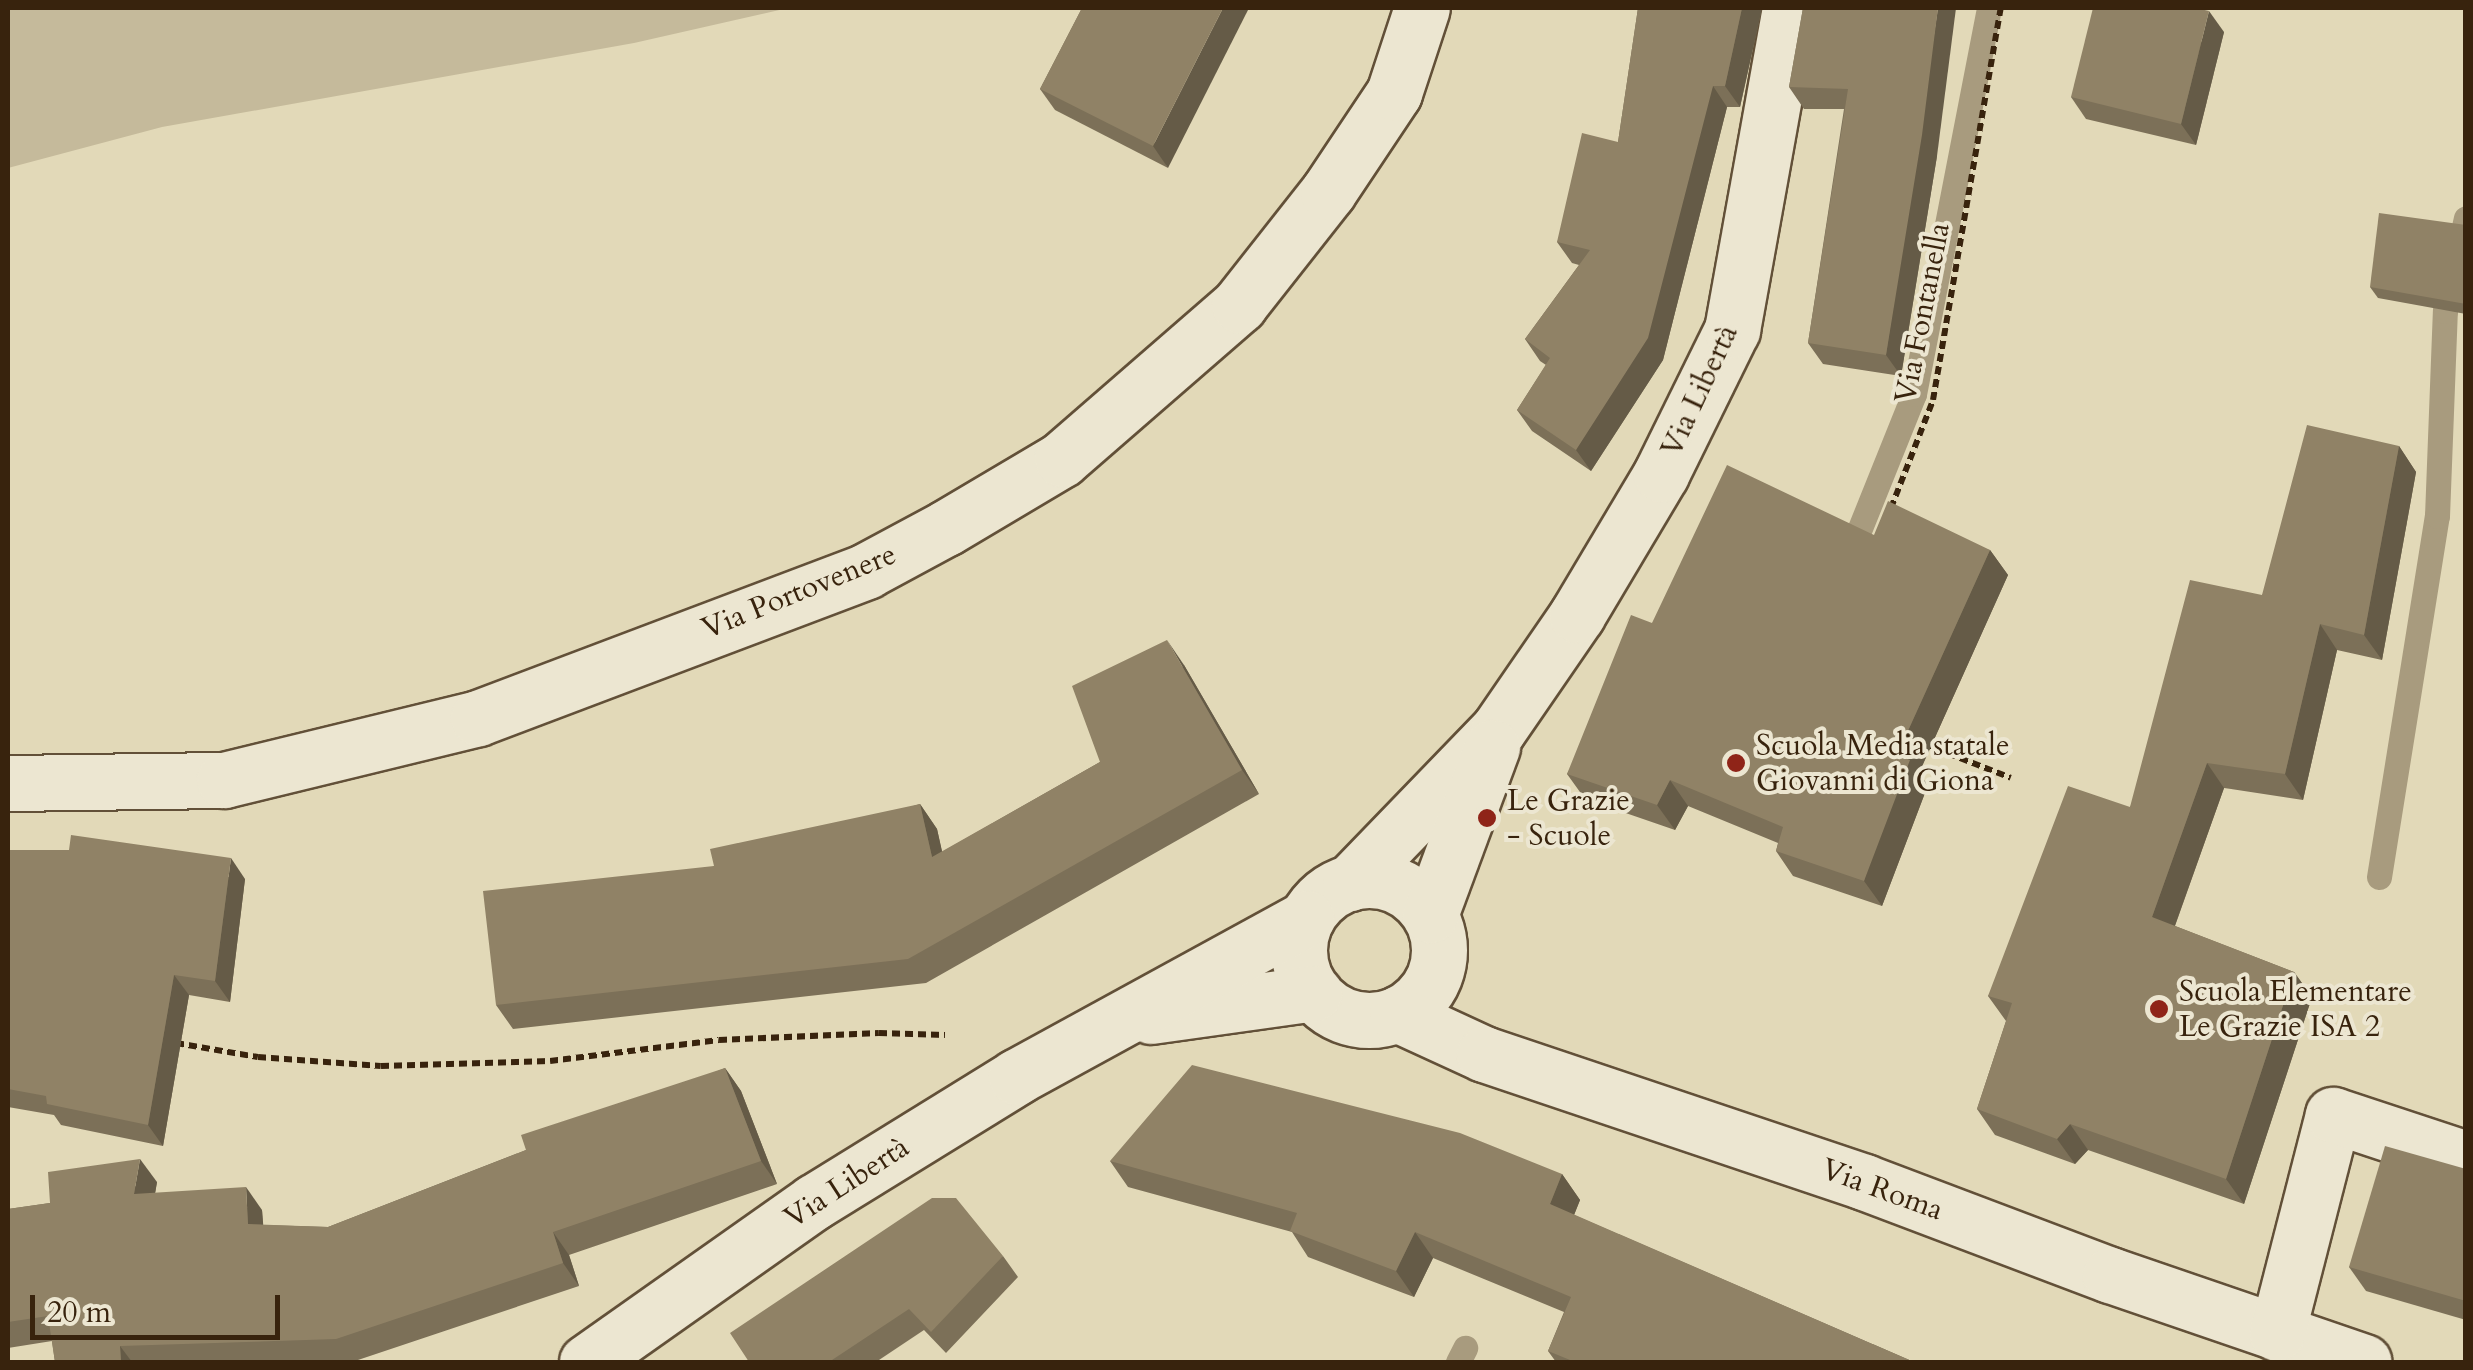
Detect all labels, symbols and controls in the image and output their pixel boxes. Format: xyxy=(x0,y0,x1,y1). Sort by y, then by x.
street label: Via Fontanella xyxy=(1888,220,1958,406)
street label: Via Libertà xyxy=(1654,319,1746,463)
street label: Via Portovenere xyxy=(697,537,901,647)
place label: Scuola Media statale Giovanni di Giona xyxy=(1756,728,2010,798)
marker: Scuola Media statale Giovanni di Giona xyxy=(1725,752,1747,774)
place label: Le Grazie - Scuole xyxy=(1507,783,1630,854)
marker: Le Grazie - Scuole xyxy=(1476,807,1498,829)
place label: Scuola Elementare Le Grazie ISA 2 xyxy=(2179,974,2412,1044)
marker: Scuola Elementare Le Grazie ISA 2 xyxy=(2148,998,2170,1020)
street label: Via Libertà xyxy=(778,1129,916,1237)
street label: Via Roma xyxy=(1816,1151,1948,1229)
scale bar xyxy=(35,1275,285,1337)
text: 20 m xyxy=(47,1292,111,1333)

